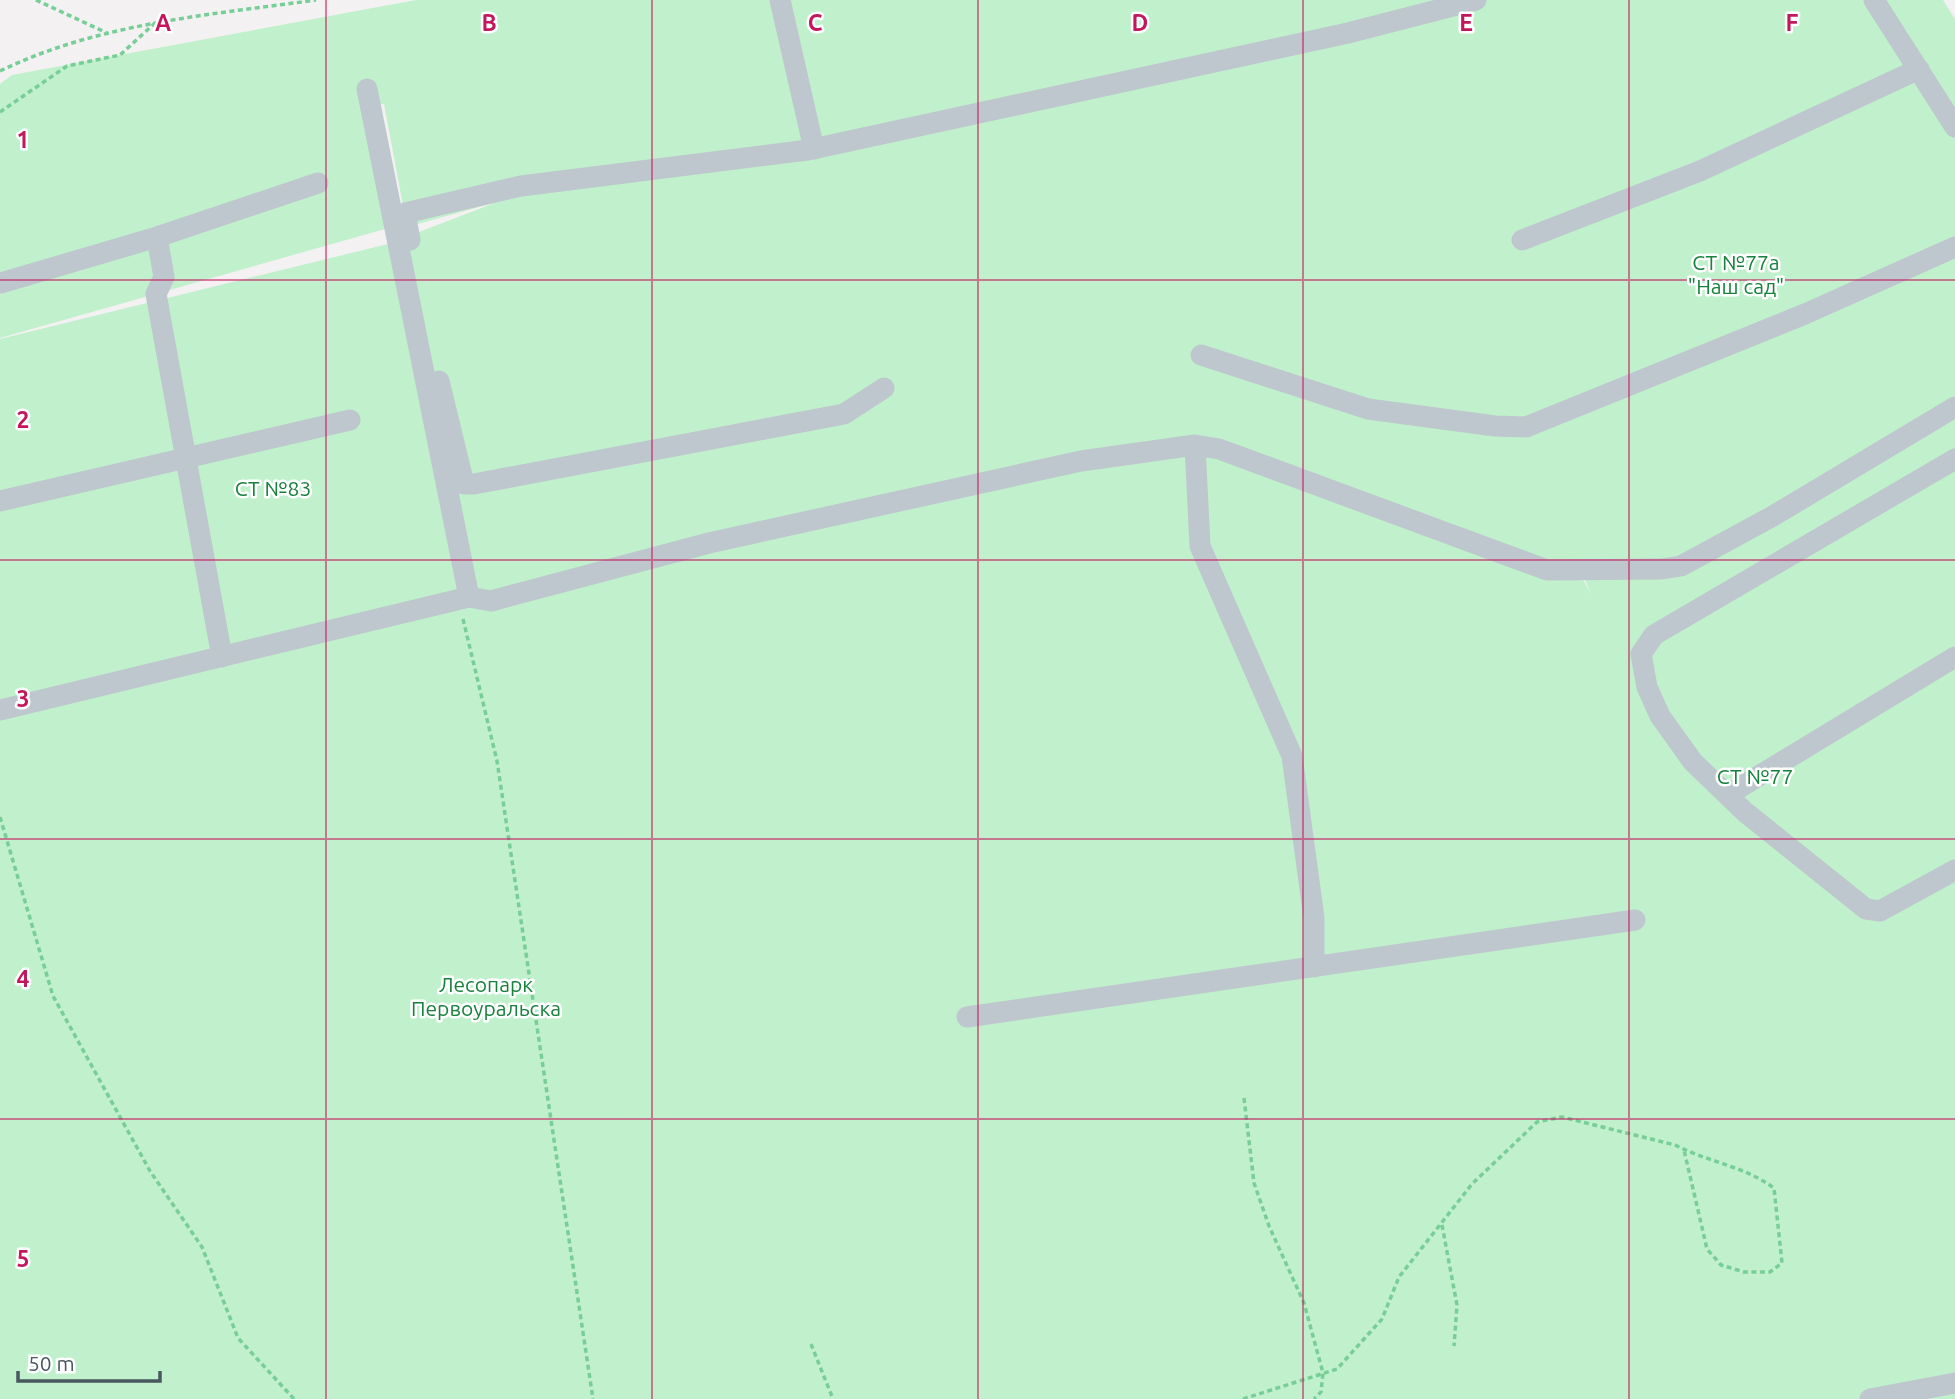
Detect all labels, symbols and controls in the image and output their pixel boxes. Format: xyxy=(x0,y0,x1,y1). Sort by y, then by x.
text: A xyxy=(155,10,171,35)
text: B xyxy=(481,10,497,35)
text: C xyxy=(808,10,823,35)
text: D xyxy=(1132,10,1148,35)
text: E xyxy=(1459,10,1473,35)
text: F xyxy=(1786,10,1799,35)
text: 1 xyxy=(17,127,29,152)
park label: СТ №77а "Наш сад" xyxy=(1688,250,1784,298)
text: 2 xyxy=(17,407,29,432)
park label: СТ №83 xyxy=(235,476,311,500)
text: 3 xyxy=(17,686,29,711)
park label: СТ №77 xyxy=(1717,764,1793,788)
text: 4 xyxy=(17,966,30,991)
park label: Лесопарк Первоуральска xyxy=(411,972,561,1020)
text: 5 xyxy=(17,1246,29,1271)
scale bar xyxy=(18,1340,159,1384)
text: 50 m xyxy=(28,1351,75,1375)

